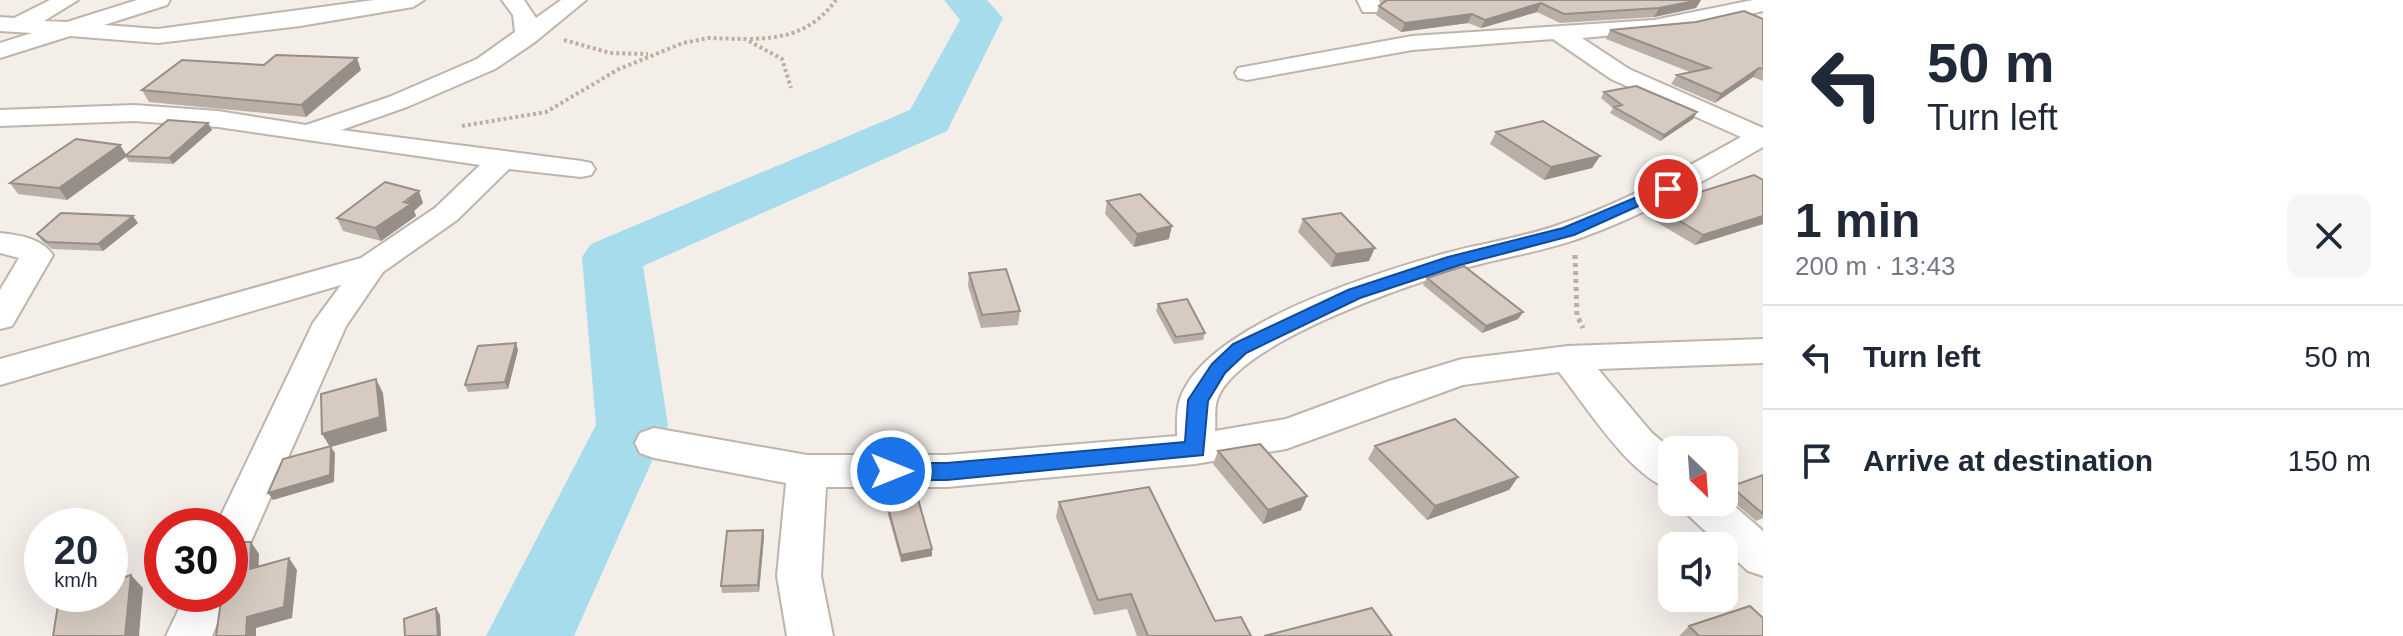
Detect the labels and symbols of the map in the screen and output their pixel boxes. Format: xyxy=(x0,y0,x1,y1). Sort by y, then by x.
pin xyxy=(1634,155,1702,223)
position arrow xyxy=(849,429,933,513)
north arrow xyxy=(1658,436,1738,516)
speed limit sign: 30 xyxy=(144,508,248,612)

